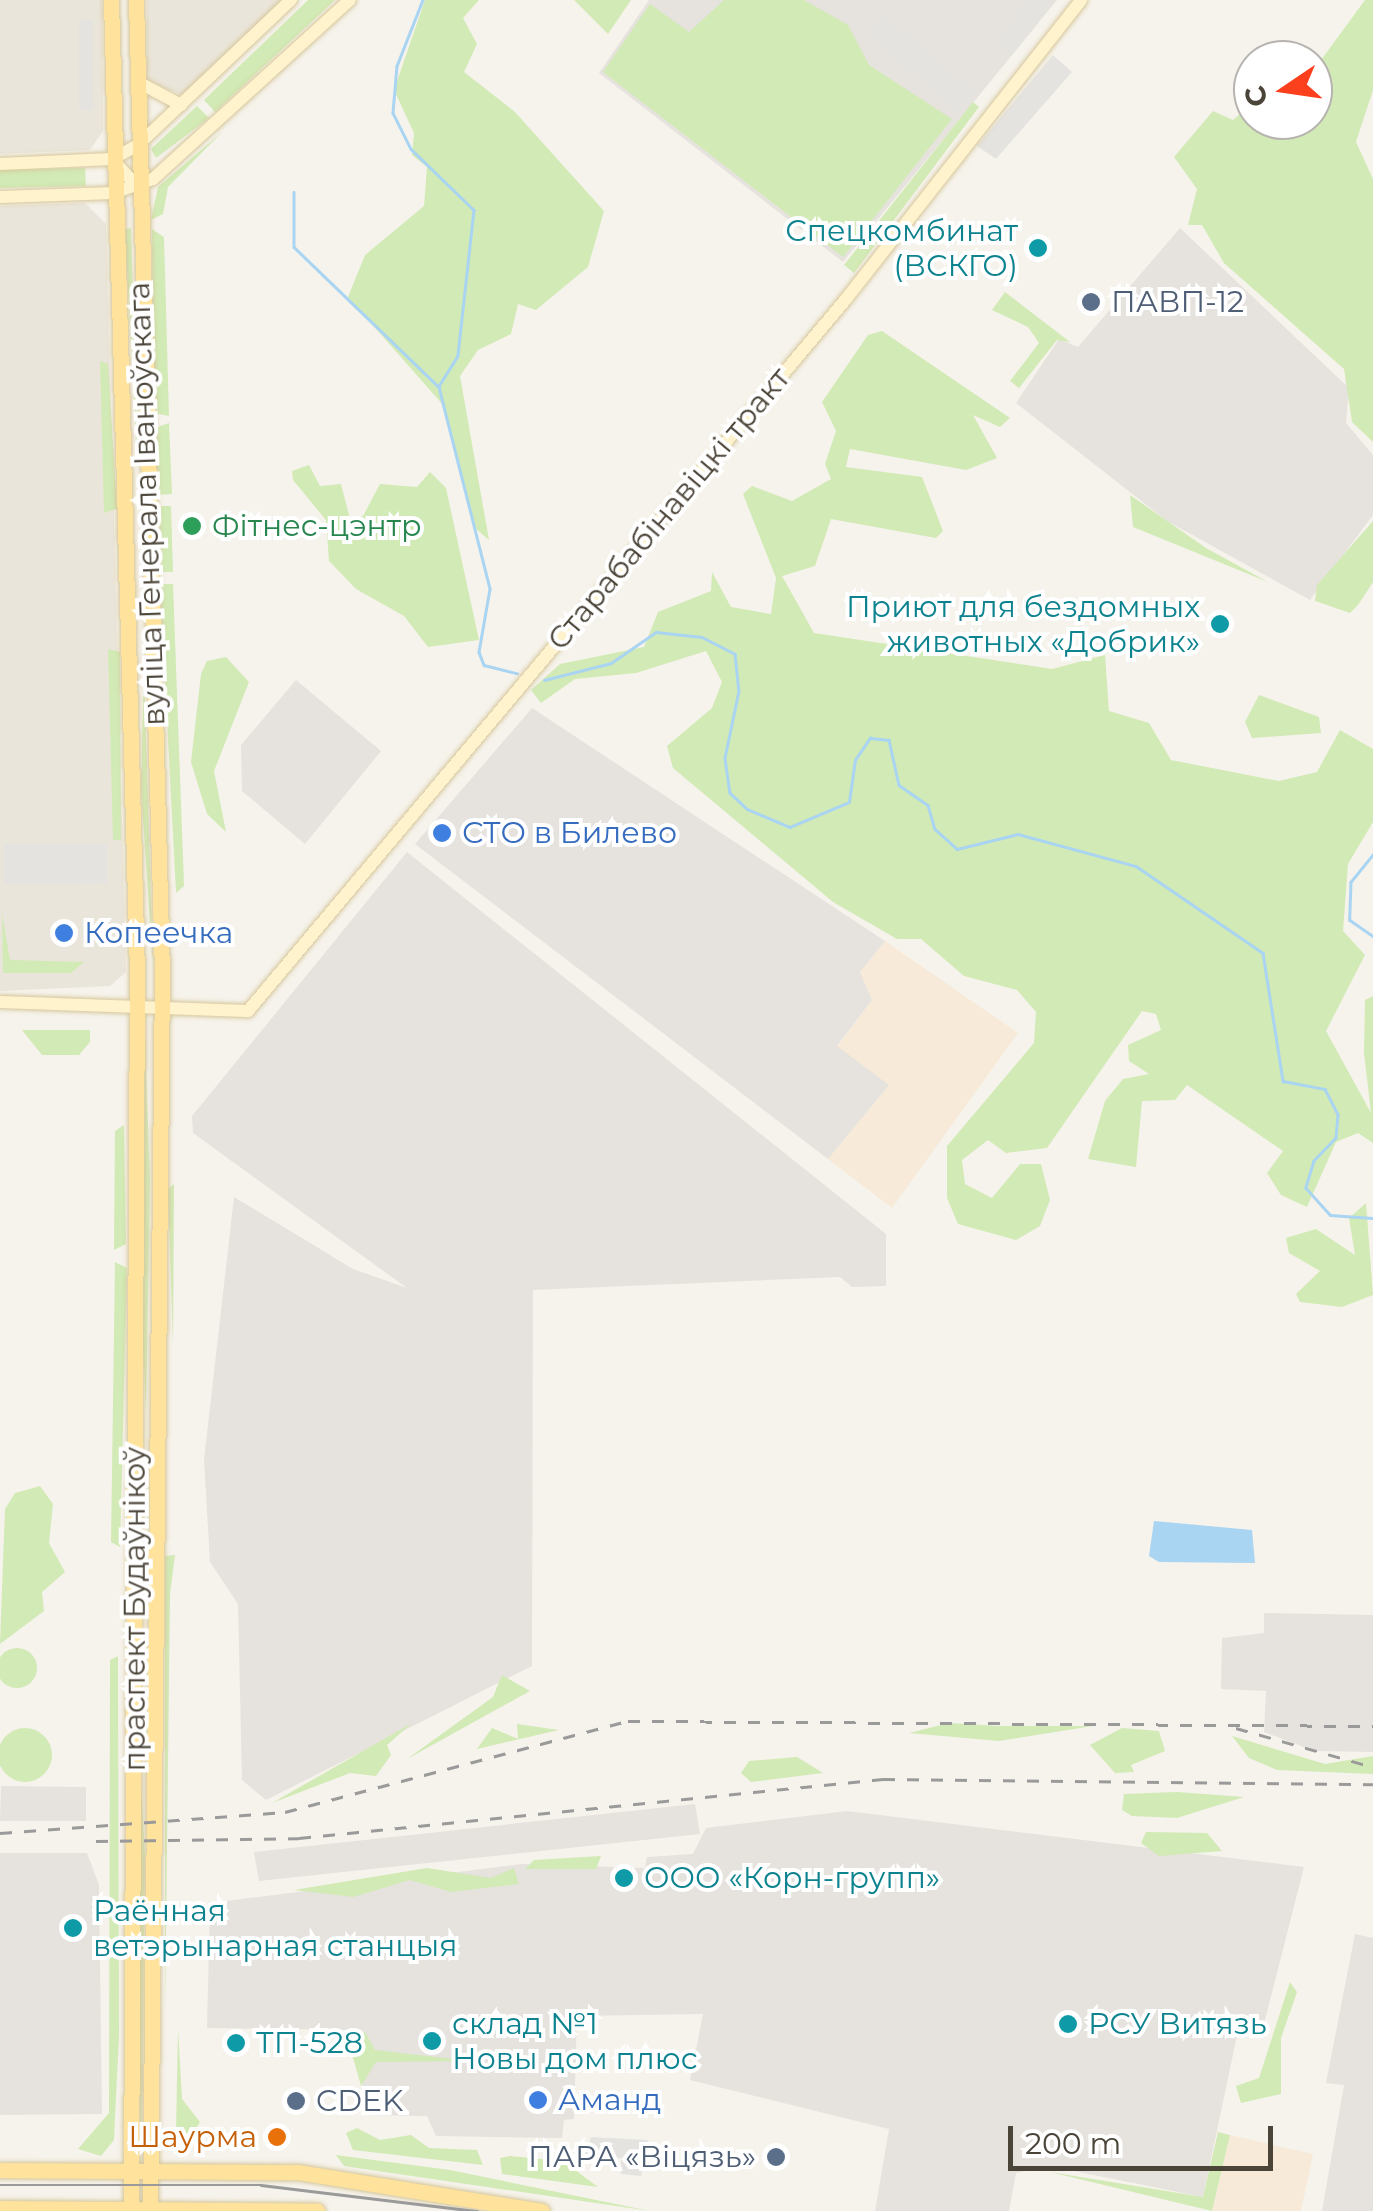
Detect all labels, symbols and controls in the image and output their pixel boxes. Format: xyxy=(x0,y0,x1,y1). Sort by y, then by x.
north arrow xyxy=(1233,40,1333,140)
text: С xyxy=(1237,83,1275,110)
place label: Спецкомбинат (ВСКГО) xyxy=(785,213,1018,284)
marker: Спецкомбинат (ВСКГО) xyxy=(1027,237,1049,259)
street label: вуліца Генерала Іваноўскага xyxy=(121,282,173,726)
place label: ПАВП-12 xyxy=(1111,284,1244,320)
marker: ПАВП-12 xyxy=(1080,291,1102,313)
street label: Старабабінавіцкі тракт xyxy=(540,361,798,657)
place label: Фітнес-цэнтр xyxy=(212,508,421,544)
marker: Фітнес-цэнтр xyxy=(181,515,203,537)
place label: Приют для бездомных животных «Добрик» xyxy=(846,589,1200,660)
marker: Приют для бездомных животных «Добрик» xyxy=(1209,613,1231,635)
place label: СТО в Билево xyxy=(462,815,677,851)
marker: СТО в Билево xyxy=(431,822,453,844)
place label: Копеечка xyxy=(84,915,233,951)
marker: Копеечка xyxy=(53,922,75,944)
street label: праспект Будаўнікоў xyxy=(117,1447,153,1771)
place label: ООО «Корн-групп» xyxy=(644,1860,940,1896)
marker: ООО «Корн-групп» xyxy=(613,1867,635,1889)
place label: Раённая ветэрынарная станцыя xyxy=(93,1893,457,1964)
marker: Раённая ветэрынарная станцыя xyxy=(62,1917,84,1939)
place label: склад №1 Новы дом плюс xyxy=(452,2006,698,2076)
place label: РСУ Витязь xyxy=(1088,2006,1267,2042)
marker: РСУ Витязь xyxy=(1057,2013,1079,2035)
place label: ТП-528 xyxy=(256,2025,363,2061)
marker: склад №1 Новы дом плюс xyxy=(421,2030,443,2052)
marker: ТП-528 xyxy=(225,2032,247,2054)
place label: Аманд xyxy=(558,2082,661,2118)
place label: CDEK xyxy=(316,2083,403,2119)
marker: Аманд xyxy=(527,2089,549,2111)
marker: CDEK xyxy=(285,2090,307,2112)
scale bar xyxy=(1013,2106,1278,2168)
place label: Шаурма xyxy=(128,2119,257,2155)
text: 200 m xyxy=(1025,2125,1121,2162)
marker: Шаурма xyxy=(266,2126,288,2148)
place label: ПАРА «Віцязь» xyxy=(528,2139,756,2175)
marker: ПАРА «Віцязь» xyxy=(765,2146,787,2168)

